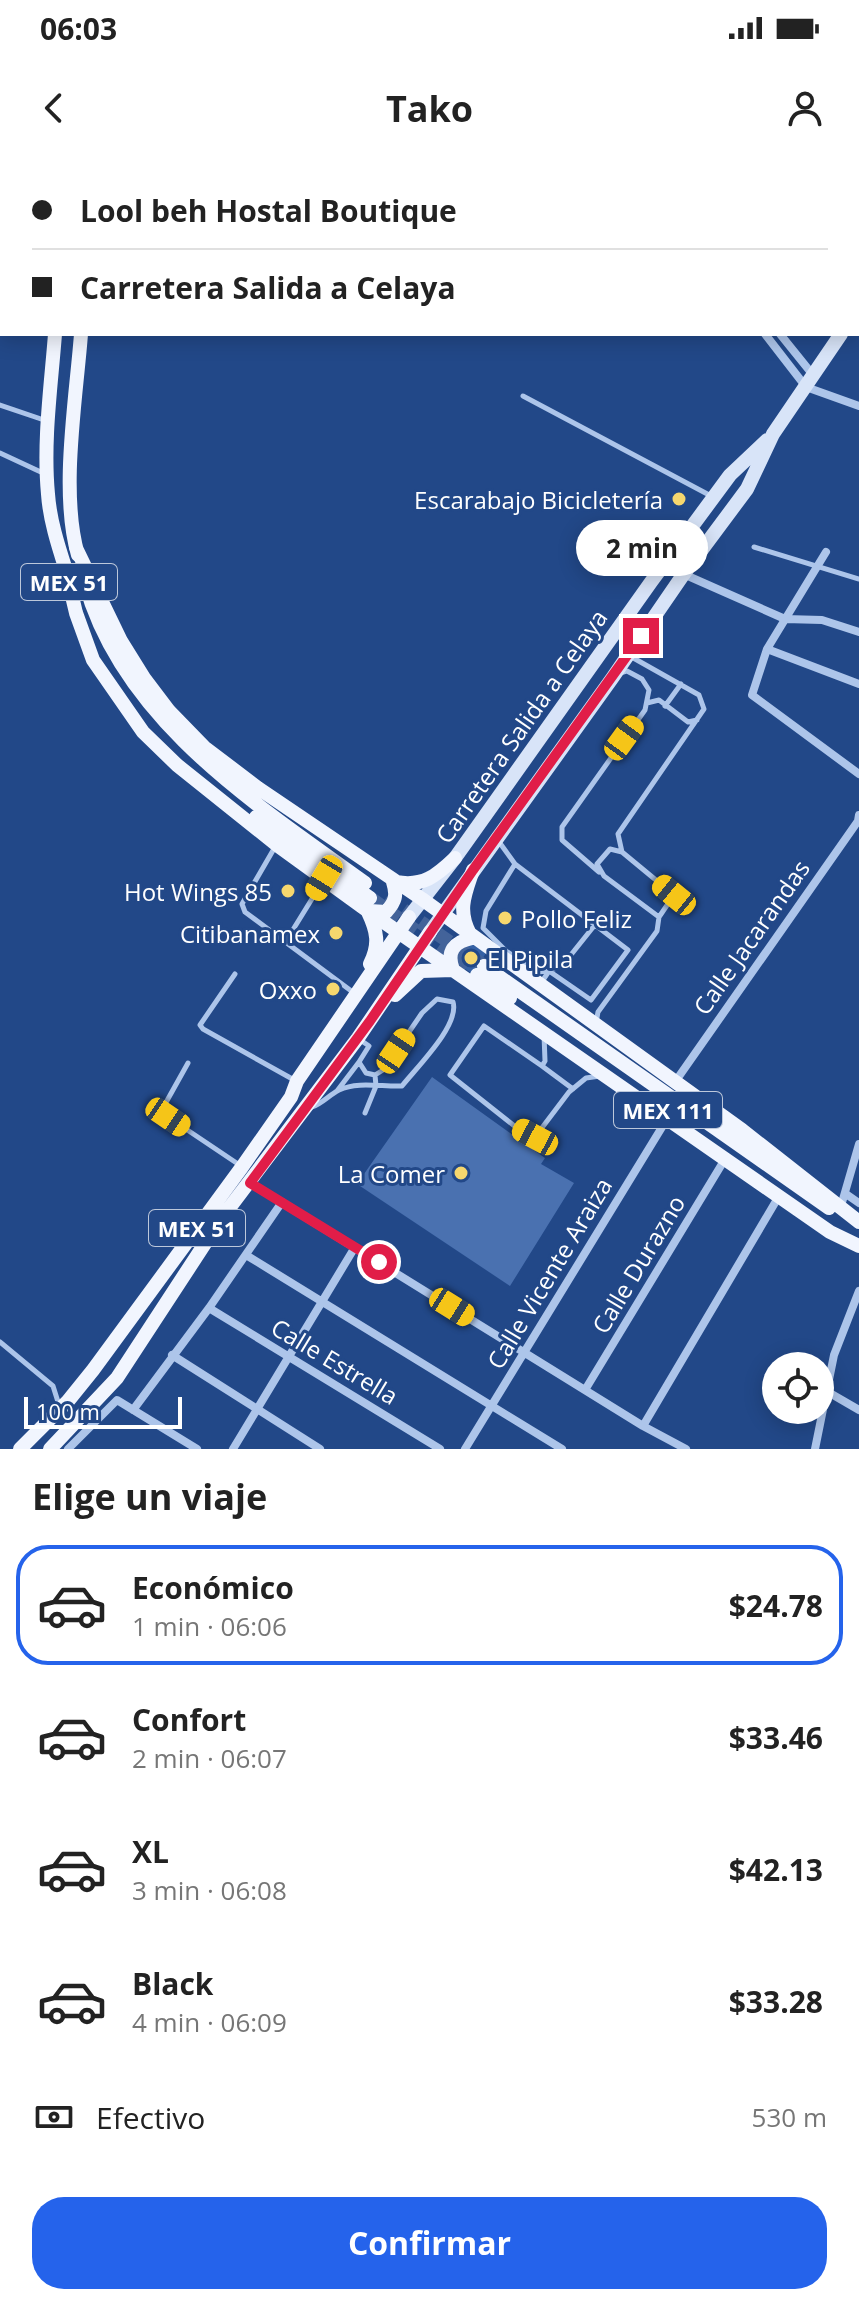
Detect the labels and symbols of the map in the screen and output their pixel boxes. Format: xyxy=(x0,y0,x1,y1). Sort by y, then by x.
place label: Escarabajo Bicicletería xyxy=(414,483,663,516)
marker: Escarabajo Bicicletería xyxy=(670,490,688,508)
callout: 2 min xyxy=(575,520,707,576)
road number: MEX 51 xyxy=(21,564,117,600)
street label: Carretera Salida a Celaya xyxy=(428,602,614,850)
route end xyxy=(623,618,659,654)
car xyxy=(600,712,648,764)
car xyxy=(301,851,347,905)
street label: Calle Jacarandas xyxy=(685,853,817,1021)
car xyxy=(648,871,700,919)
place label: Hot Wings 85 xyxy=(124,875,272,908)
marker: Hot Wings 85 xyxy=(279,882,297,900)
place label: Pollo Feliz xyxy=(521,902,632,935)
marker: Pollo Feliz xyxy=(496,909,514,927)
place label: Citibanamex xyxy=(180,917,320,950)
marker: Citibanamex xyxy=(327,924,345,942)
place label: El Pipila xyxy=(487,942,573,975)
marker: El Pipila xyxy=(462,949,480,967)
place label: Oxxo xyxy=(259,973,317,1006)
marker: Oxxo xyxy=(324,980,342,998)
car xyxy=(373,1024,419,1078)
road number: MEX 111 xyxy=(614,1092,722,1128)
car xyxy=(141,1094,195,1140)
car xyxy=(508,1115,562,1159)
place label: La Comer xyxy=(338,1157,445,1190)
marker: La Comer xyxy=(452,1164,470,1182)
street label: Calle Vicente Araiza xyxy=(479,1171,619,1375)
street label: Calle Durazno xyxy=(584,1189,692,1339)
road number: MEX 51 xyxy=(149,1210,245,1246)
route start xyxy=(361,1244,397,1280)
car xyxy=(425,1284,479,1330)
street label: Calle Estrella xyxy=(265,1310,405,1412)
scale bar xyxy=(24,1393,182,1429)

